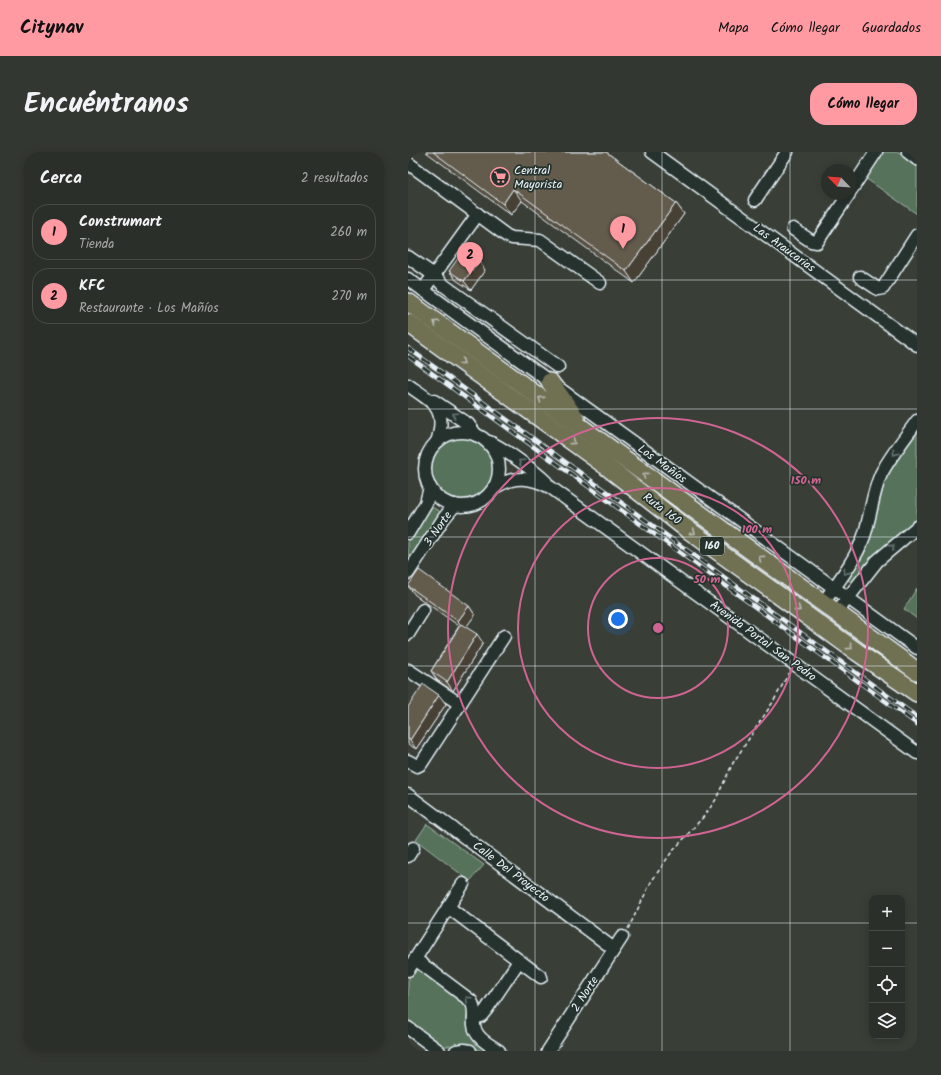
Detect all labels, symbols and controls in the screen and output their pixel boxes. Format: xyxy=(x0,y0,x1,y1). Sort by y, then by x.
text: Citynav xyxy=(20,13,83,43)
text: Mapa xyxy=(718,17,749,39)
text: Cómo llegar xyxy=(771,17,840,39)
text: Guardados xyxy=(862,17,921,39)
text: Encuéntranos xyxy=(24,82,189,127)
button: Cómo llegar xyxy=(810,83,917,125)
place label: Central Mayorista xyxy=(514,161,563,194)
north arrow xyxy=(821,164,857,200)
text: Cerca xyxy=(40,165,82,192)
supermarket icon: Central Mayorista xyxy=(489,166,511,188)
text: 2 resultados xyxy=(301,168,368,189)
text: Construmart xyxy=(79,210,162,234)
pin: 1 xyxy=(610,216,636,249)
street label: Las Araucarias xyxy=(749,219,819,277)
text: 1 xyxy=(52,222,56,243)
text: 260 m xyxy=(330,222,367,243)
text: Tienda xyxy=(79,234,114,255)
pin: 2 xyxy=(457,242,483,275)
text: KFC xyxy=(79,274,105,298)
text: 2 xyxy=(50,286,58,307)
text: 270 m xyxy=(331,286,367,307)
text: Restaurante · Los Mañíos xyxy=(79,298,219,319)
one-way arrow xyxy=(434,321,441,328)
one-way arrow xyxy=(458,357,465,364)
one-way arrow xyxy=(539,397,546,404)
one-way arrow xyxy=(452,412,459,420)
one-way arrow xyxy=(568,437,575,444)
street label: Los Mañíos xyxy=(633,440,691,488)
one-way arrow xyxy=(893,448,900,455)
one-way arrow xyxy=(518,460,525,467)
text: 150 m xyxy=(791,471,821,490)
one-way arrow xyxy=(643,472,650,479)
street label: Ruta 160 xyxy=(639,488,685,530)
street label: 3 Norte xyxy=(419,507,457,551)
text: 100 m xyxy=(742,520,772,539)
one-way arrow xyxy=(688,528,695,535)
road number: 160 xyxy=(700,537,724,555)
one-way arrow xyxy=(887,545,894,552)
one-way arrow xyxy=(758,555,765,563)
one-way arrow xyxy=(844,567,851,574)
text: 50 m xyxy=(693,570,721,589)
street label: Avenida Portal San Pedro xyxy=(706,596,820,686)
one-way arrow xyxy=(794,604,801,612)
your location xyxy=(608,609,628,629)
centre of rings xyxy=(651,621,665,635)
one-way arrow xyxy=(846,642,853,649)
street label: Calle Del Proyecto xyxy=(468,837,554,907)
map controls xyxy=(869,895,905,1039)
button: + xyxy=(869,895,905,931)
button: − xyxy=(869,931,905,967)
button: locate xyxy=(869,967,905,1003)
street label: 2 Norte xyxy=(566,972,604,1016)
one-way arrow xyxy=(465,996,473,1004)
button: layers xyxy=(869,1003,905,1039)

